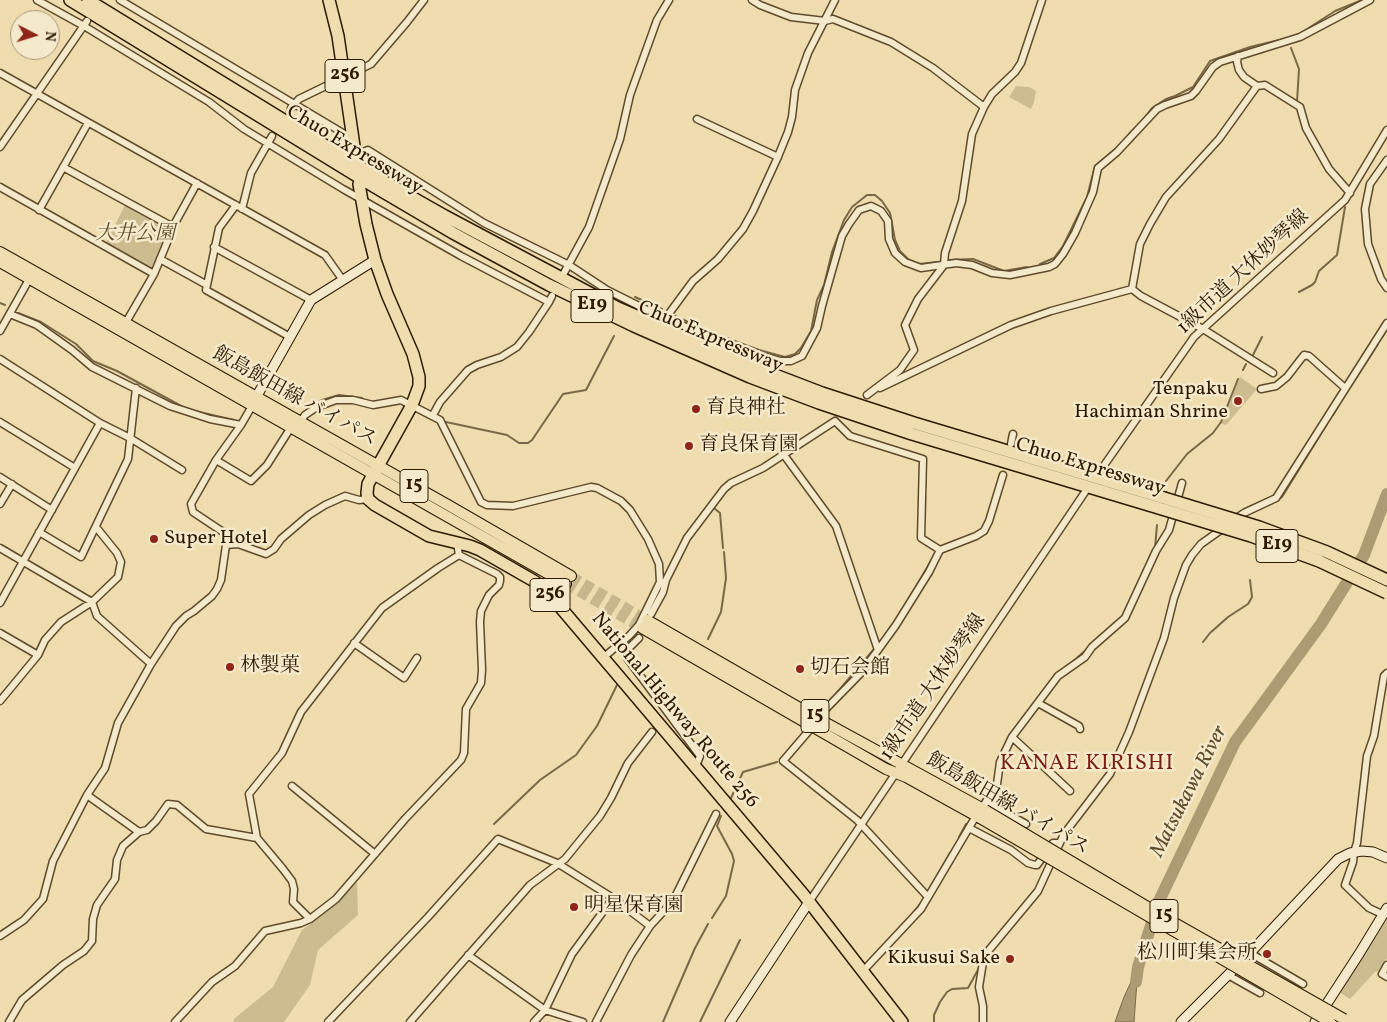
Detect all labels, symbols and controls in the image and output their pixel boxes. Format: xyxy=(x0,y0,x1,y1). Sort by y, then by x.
north arrow xyxy=(10,10,60,60)
text: N xyxy=(40,30,59,42)
road number: 256 xyxy=(325,59,365,92)
street label: Chuo Expressway xyxy=(281,101,427,201)
street label: 1級市道 大休妙琴線 xyxy=(1173,206,1315,340)
park label: 大井公園 xyxy=(95,223,175,247)
road number: E19 xyxy=(571,290,613,322)
street label: Chuo Expressway xyxy=(634,297,786,379)
street label: 飯島飯田線 バイパス xyxy=(208,343,380,453)
place label: Tenpaku Hachiman Shrine xyxy=(1074,378,1228,425)
marker: Tenpaku Hachiman Shrine xyxy=(1232,395,1244,407)
place label: 育良神社 xyxy=(706,397,786,421)
marker: 育良神社 xyxy=(690,403,702,415)
place label: 育良保育園 xyxy=(699,434,799,458)
street label: Chuo Expressway xyxy=(1012,434,1168,502)
marker: 育良保育園 xyxy=(683,440,695,452)
road number: 15 xyxy=(400,470,428,502)
place label: Super Hotel xyxy=(164,527,268,551)
road number: E19 xyxy=(1256,530,1298,562)
marker: Super Hotel xyxy=(148,533,160,545)
road number: 256 xyxy=(530,578,570,612)
street label: National Highway Route 256 xyxy=(585,608,763,814)
street label: 1級市道 大休妙琴線 xyxy=(876,610,992,766)
place label: 林製菓 xyxy=(240,655,300,679)
place label: 切石会館 xyxy=(810,657,890,681)
marker: 林製菓 xyxy=(224,661,236,673)
marker: 切石会館 xyxy=(794,663,806,675)
road number: 15 xyxy=(801,699,829,732)
water label: Matsukawa River xyxy=(1146,722,1234,862)
street label: 飯島飯田線 バイパス xyxy=(921,749,1093,861)
district label: KANAE KIRISHI xyxy=(998,752,1176,778)
place label: 明星保育園 xyxy=(584,895,684,919)
road number: 15 xyxy=(1150,899,1178,932)
marker: 明星保育園 xyxy=(568,901,580,913)
place label: 松川町集会所 xyxy=(1137,942,1257,966)
place label: Kikusui Sake xyxy=(887,947,1000,971)
marker: 松川町集会所 xyxy=(1261,948,1273,960)
marker: Kikusui Sake xyxy=(1004,953,1016,965)

